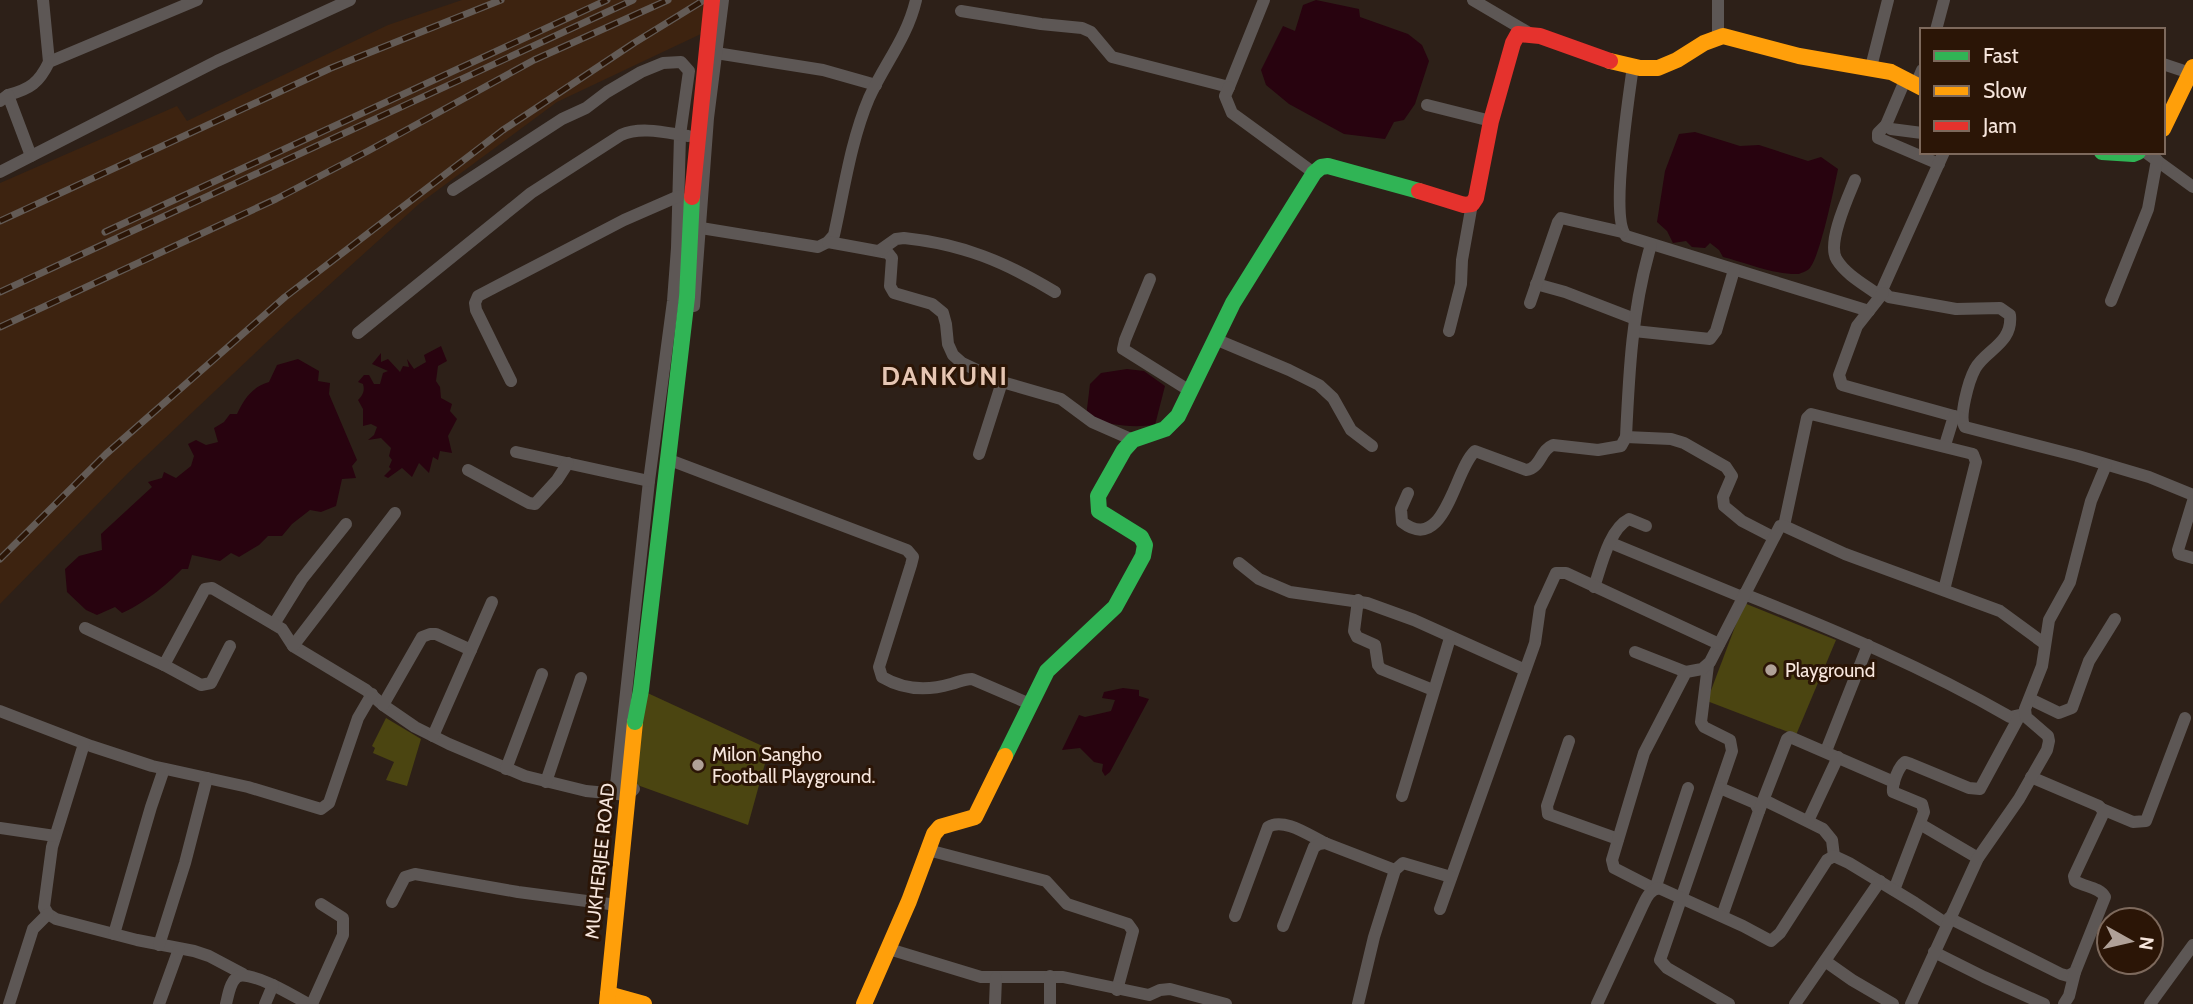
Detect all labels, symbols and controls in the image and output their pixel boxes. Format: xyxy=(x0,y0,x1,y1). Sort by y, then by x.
legend xyxy=(1920,28,2165,154)
text: Fast xyxy=(1983,43,2019,68)
text: Slow xyxy=(1983,78,2027,103)
text: Jam xyxy=(1982,113,2017,138)
district label: DANKUNI xyxy=(881,360,1009,392)
place label: Playground xyxy=(1785,659,1875,682)
marker: Playground xyxy=(1763,662,1779,678)
place label: Milon Sangho Football Playground. xyxy=(712,743,875,788)
marker: Milon Sangho Football Playground. xyxy=(690,757,706,773)
street label: MUKHERJEE ROAD xyxy=(580,782,620,940)
north arrow xyxy=(2095,906,2165,976)
text: N xyxy=(2134,935,2159,952)

